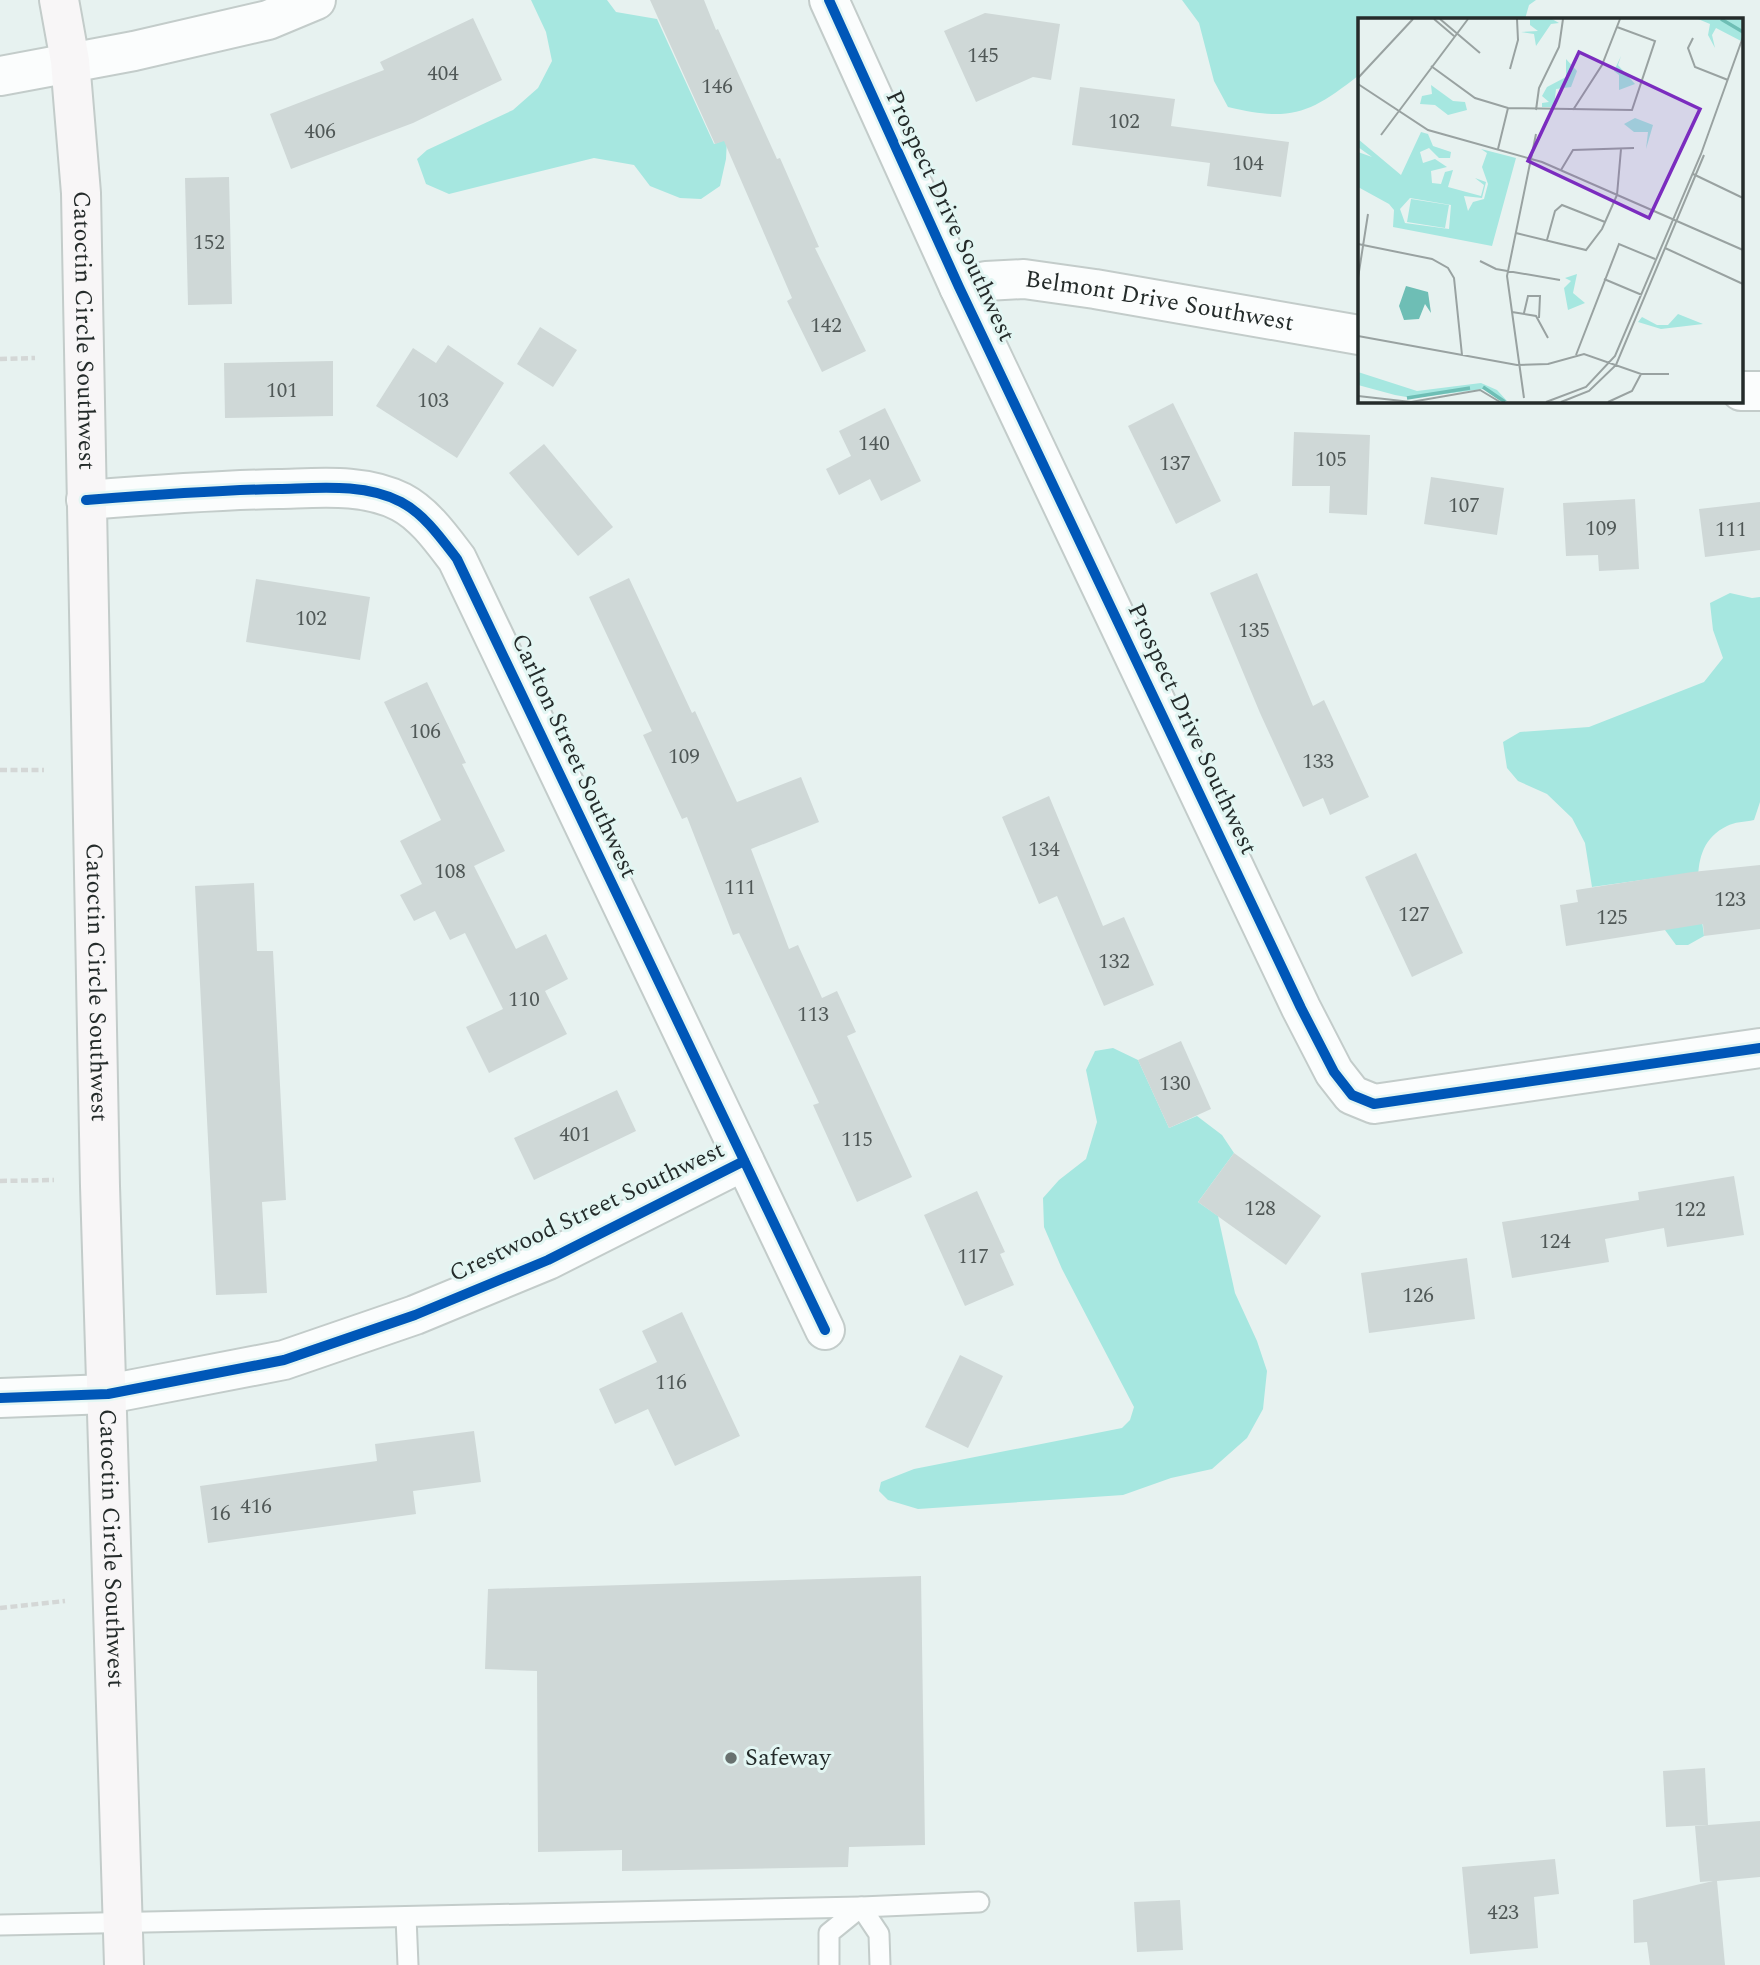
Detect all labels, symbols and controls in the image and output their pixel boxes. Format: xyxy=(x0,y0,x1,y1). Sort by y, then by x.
inset map xyxy=(1358,18,1742,402)
house number: 145 xyxy=(967,40,999,72)
house number: 404 xyxy=(427,58,459,90)
house number: 146 xyxy=(701,71,733,103)
street label: Prospect Drive Southwest xyxy=(876,84,1024,348)
house number: 102 xyxy=(1108,106,1140,138)
house number: 406 xyxy=(304,116,336,148)
house number: 104 xyxy=(1232,148,1264,180)
street label: Catoctin Circle Southwest xyxy=(63,191,104,470)
house number: 152 xyxy=(193,227,225,259)
street label: Belmont Drive Southwest xyxy=(1023,261,1297,341)
house number: 142 xyxy=(810,310,842,342)
house number: 101 xyxy=(266,375,298,407)
house number: 103 xyxy=(417,385,449,417)
house number: 140 xyxy=(858,428,890,460)
house number: 105 xyxy=(1315,444,1347,476)
house number: 137 xyxy=(1159,448,1191,480)
house number: 107 xyxy=(1448,490,1480,522)
house number: 109 xyxy=(1585,513,1617,545)
house number: 111 xyxy=(1715,514,1747,546)
street label: Prospect Drive Southwest xyxy=(1118,597,1266,861)
house number: 102 xyxy=(295,603,327,635)
house number: 135 xyxy=(1238,615,1270,647)
street label: Carlton Street Southwest xyxy=(501,628,647,884)
house number: 106 xyxy=(409,716,441,748)
house number: 109 xyxy=(668,741,700,773)
house number: 133 xyxy=(1302,746,1334,778)
house number: 134 xyxy=(1028,834,1060,866)
street label: Catoctin Circle Southwest xyxy=(75,843,117,1122)
house number: 108 xyxy=(434,856,466,888)
house number: 111 xyxy=(724,872,756,904)
house number: 123 xyxy=(1714,884,1746,916)
house number: 127 xyxy=(1398,899,1430,931)
house number: 125 xyxy=(1596,902,1628,934)
house number: 132 xyxy=(1098,946,1130,978)
house number: 110 xyxy=(508,984,540,1016)
house number: 113 xyxy=(797,999,829,1031)
house number: 130 xyxy=(1159,1068,1191,1100)
house number: 401 xyxy=(559,1119,591,1151)
house number: 115 xyxy=(841,1124,873,1156)
street label: Crestwood Street Southwest xyxy=(443,1132,731,1292)
house number: 128 xyxy=(1244,1193,1276,1225)
house number: 122 xyxy=(1674,1194,1706,1226)
house number: 124 xyxy=(1539,1226,1571,1258)
house number: 117 xyxy=(957,1241,989,1273)
house number: 126 xyxy=(1402,1280,1434,1312)
house number: 116 xyxy=(655,1367,687,1399)
street label: Catoctin Circle Southwest xyxy=(89,1408,133,1688)
house number: 416 xyxy=(240,1491,272,1523)
house number: 16 xyxy=(210,1498,231,1530)
place label: Safeway xyxy=(745,1740,832,1776)
marker: Safeway xyxy=(723,1750,739,1766)
house number: 423 xyxy=(1487,1897,1519,1929)

